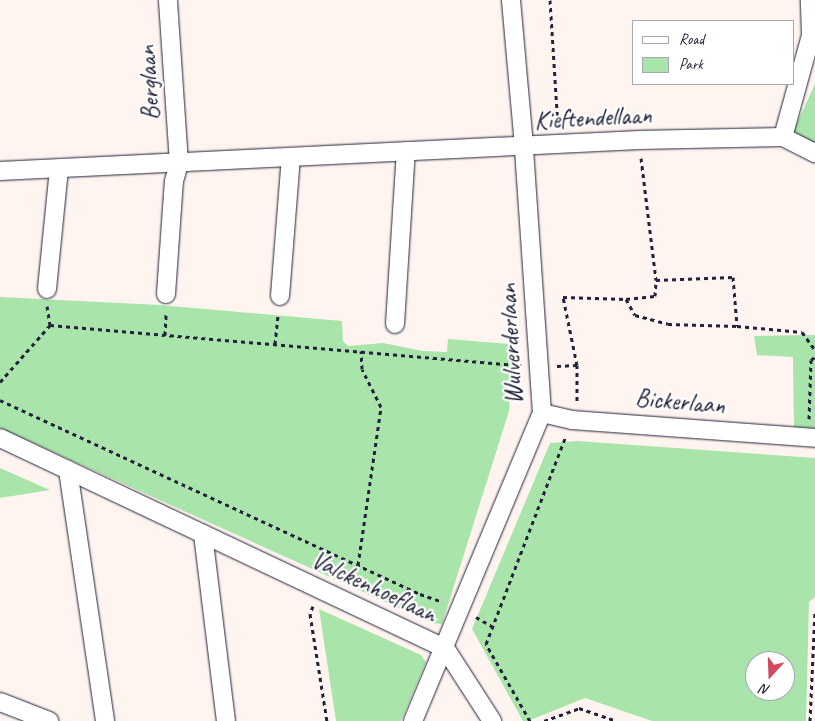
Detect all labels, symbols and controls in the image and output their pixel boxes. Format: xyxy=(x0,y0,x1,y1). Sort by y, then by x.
legend xyxy=(632,20,795,85)
text: Road xyxy=(679,30,704,49)
street label: Berglaan xyxy=(131,45,167,121)
text: Park xyxy=(679,55,703,74)
street label: Kieftendellaan xyxy=(534,100,652,136)
street label: Wulverderlaan xyxy=(493,283,529,405)
street label: Bickerlaan xyxy=(634,383,726,421)
street label: Valckenhoeflaan xyxy=(307,545,441,629)
north arrow xyxy=(745,651,795,701)
text: N xyxy=(758,680,772,699)

